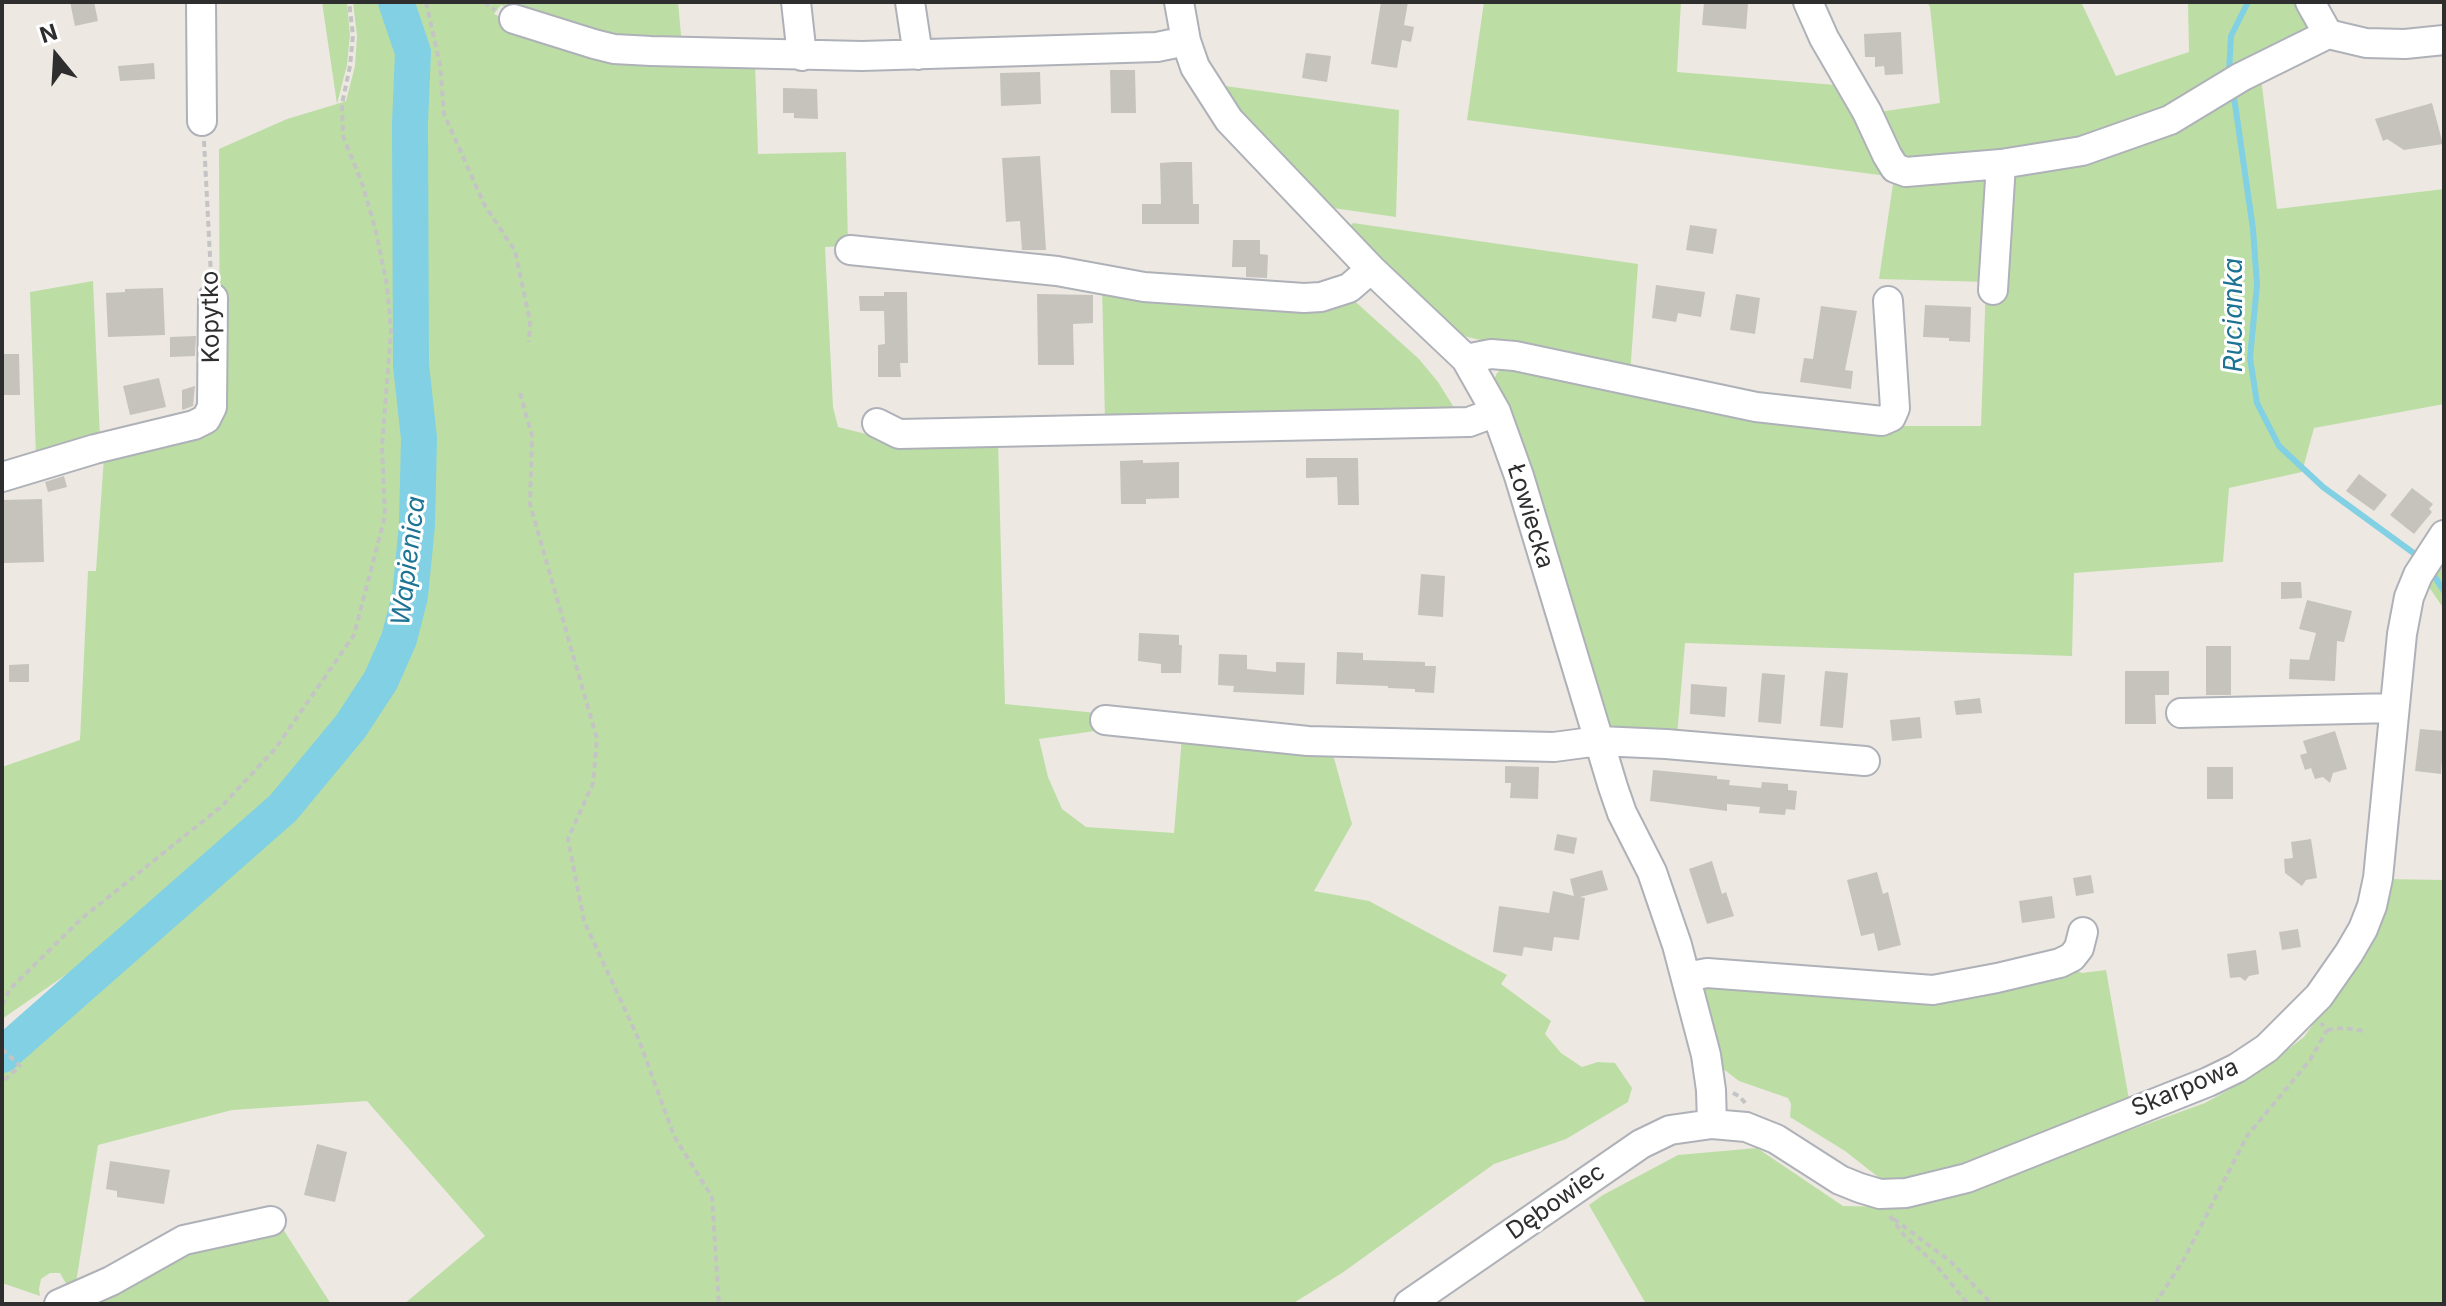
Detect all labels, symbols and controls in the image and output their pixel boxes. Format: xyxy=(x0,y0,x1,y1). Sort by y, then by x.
north arrow xyxy=(16,16,96,96)
text: N xyxy=(37,18,61,48)
water label: Rucianka xyxy=(2218,258,2250,372)
street label: Kopytko xyxy=(196,271,226,363)
street label: Łowiecka xyxy=(1500,460,1560,572)
water label: Wapienica xyxy=(386,495,432,627)
street label: Skarpowa xyxy=(2127,1053,2243,1123)
street label: Dębowiec xyxy=(1501,1158,1611,1246)

